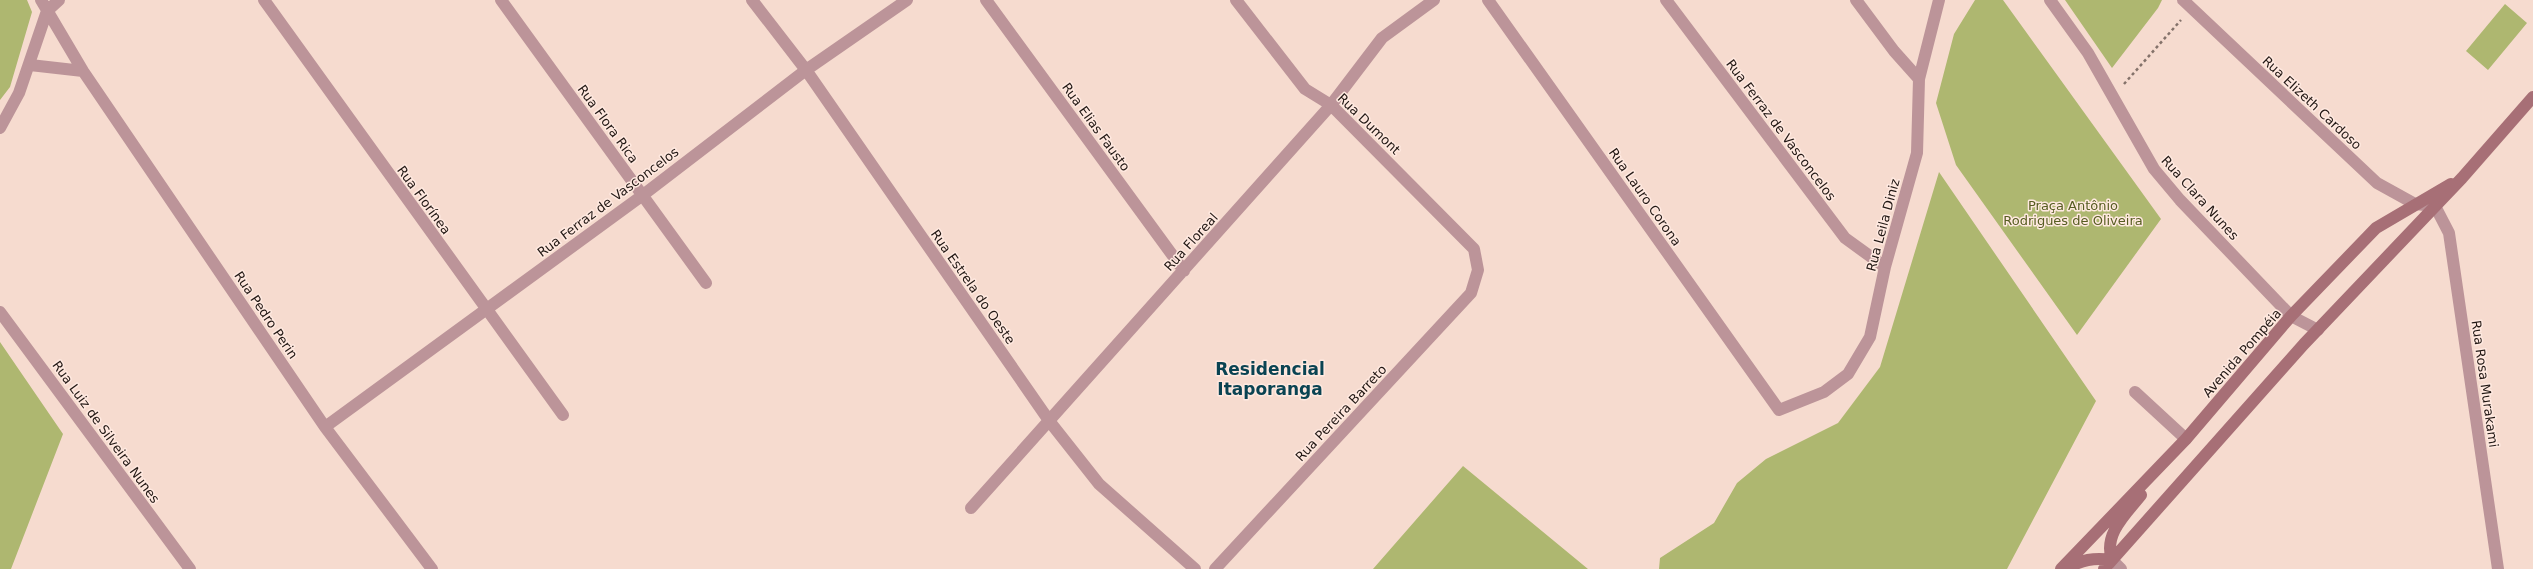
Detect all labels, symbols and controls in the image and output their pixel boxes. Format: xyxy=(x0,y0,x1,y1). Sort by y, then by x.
street label: Rua Elizeth Cardoso xyxy=(2259,53,2365,153)
street label: Rua Ferraz de Vasconcelos xyxy=(1723,56,1839,204)
street label: Rua Elias Fausto xyxy=(1059,80,1133,174)
street label: Rua Flora Rica xyxy=(575,82,641,166)
street label: Rua Dumont xyxy=(1335,90,1403,158)
street label: Rua Ferraz de Vasconcelos xyxy=(534,144,682,260)
street label: Rua Lauro Corona xyxy=(1606,145,1684,249)
street label: Rua Clara Nunes xyxy=(2158,153,2242,243)
street label: Rua Florínea xyxy=(394,163,454,237)
street label: Rua Leila Diniz xyxy=(1863,177,1903,273)
park label: Praça Antônio Rodrigues de Oliveira xyxy=(2003,198,2143,228)
street label: Rua Floreal xyxy=(1161,210,1221,274)
street label: Rua Estrela do Oeste xyxy=(928,227,1018,347)
street label: Rua Pedro Perin xyxy=(231,268,301,362)
street label: Avenida Pompéia xyxy=(2200,306,2284,400)
street label: Rua Rosa Murakami xyxy=(2469,319,2501,449)
street label: Rua Luiz de Silveira Nunes xyxy=(49,358,163,506)
district label: Residencial Itaporanga xyxy=(1215,359,1325,399)
street label: Rua Pereira Barreto xyxy=(1292,362,1390,464)

